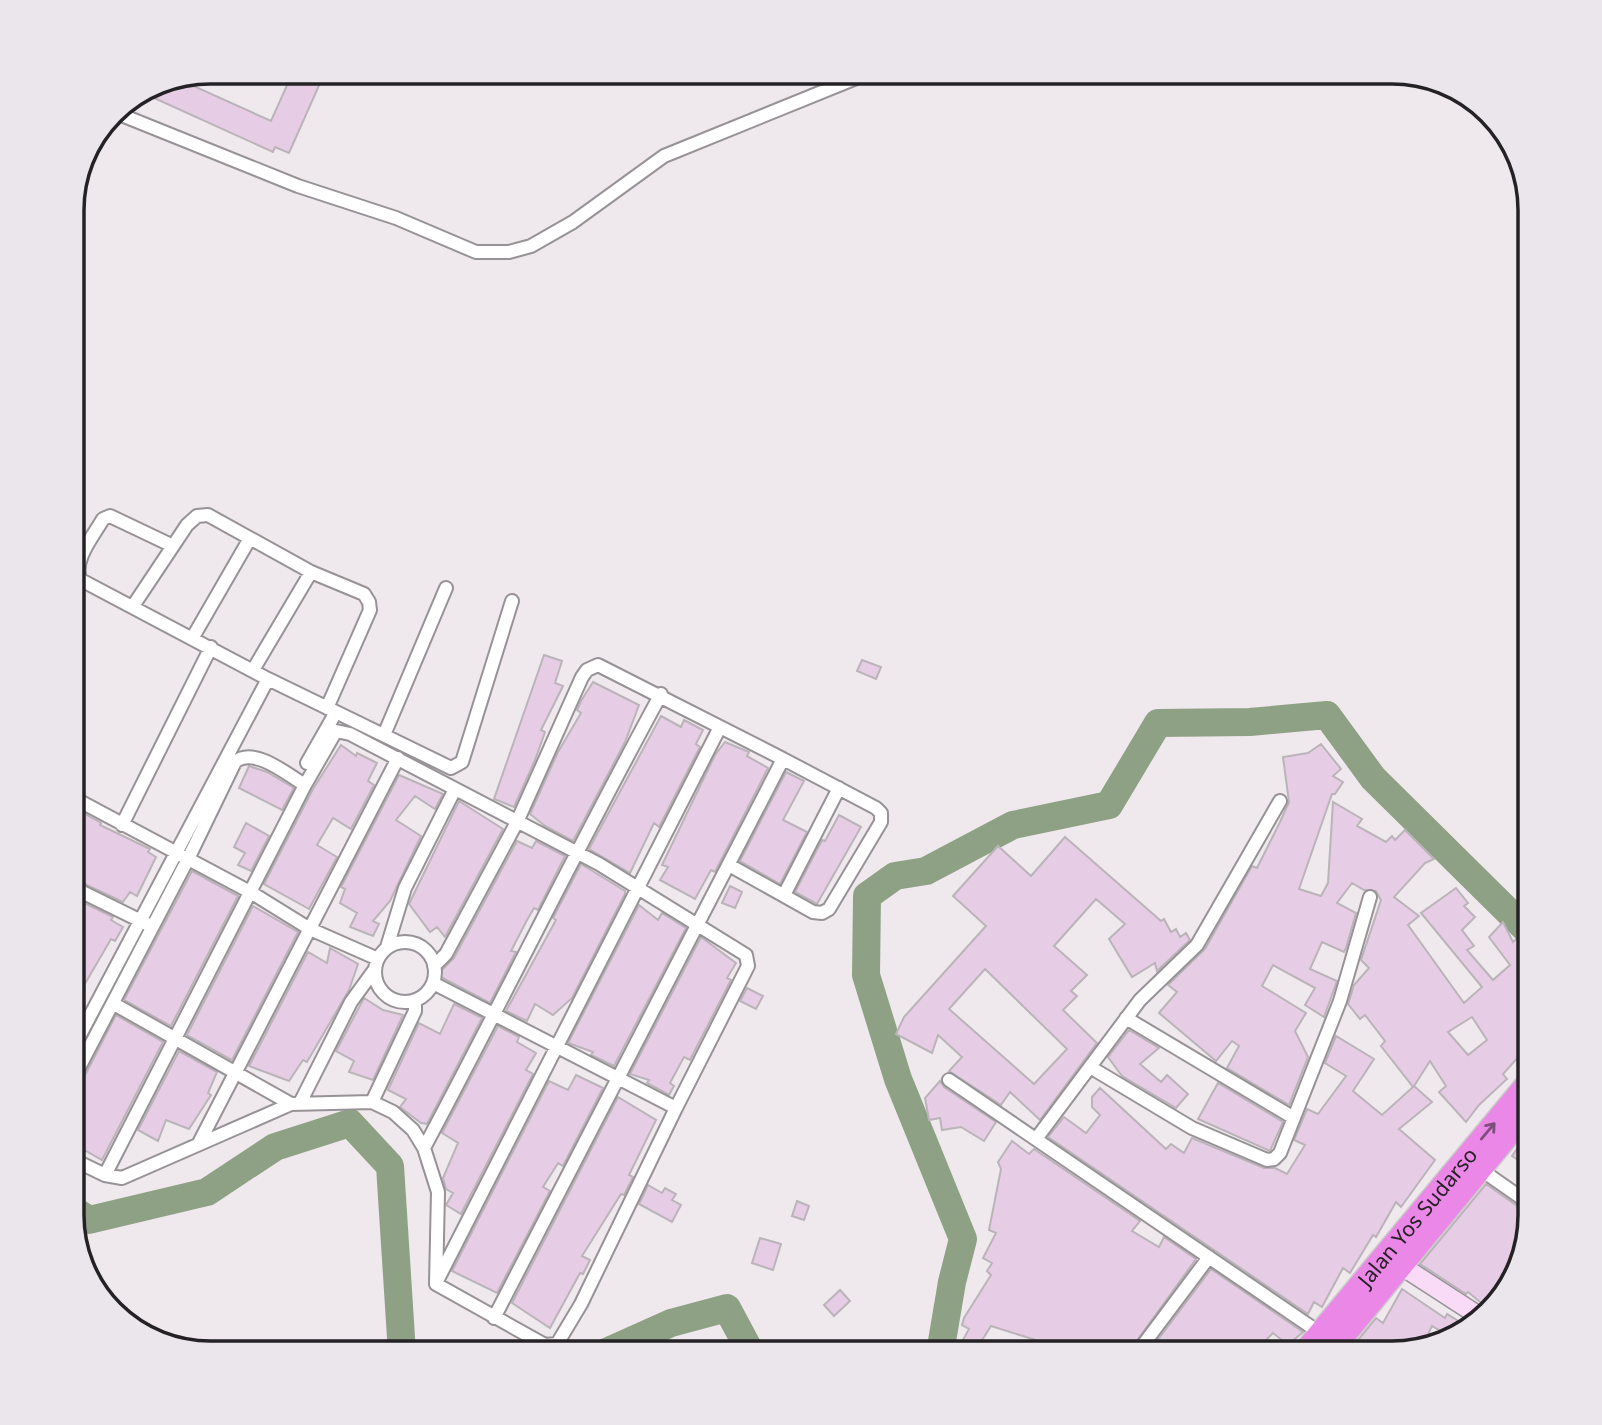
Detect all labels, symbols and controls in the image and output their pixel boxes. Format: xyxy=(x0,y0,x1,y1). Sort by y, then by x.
one-way arrow xyxy=(1480,1123,1496,1141)
street label: Jalan Yos Sudarso xyxy=(1350,1141,1483,1294)

